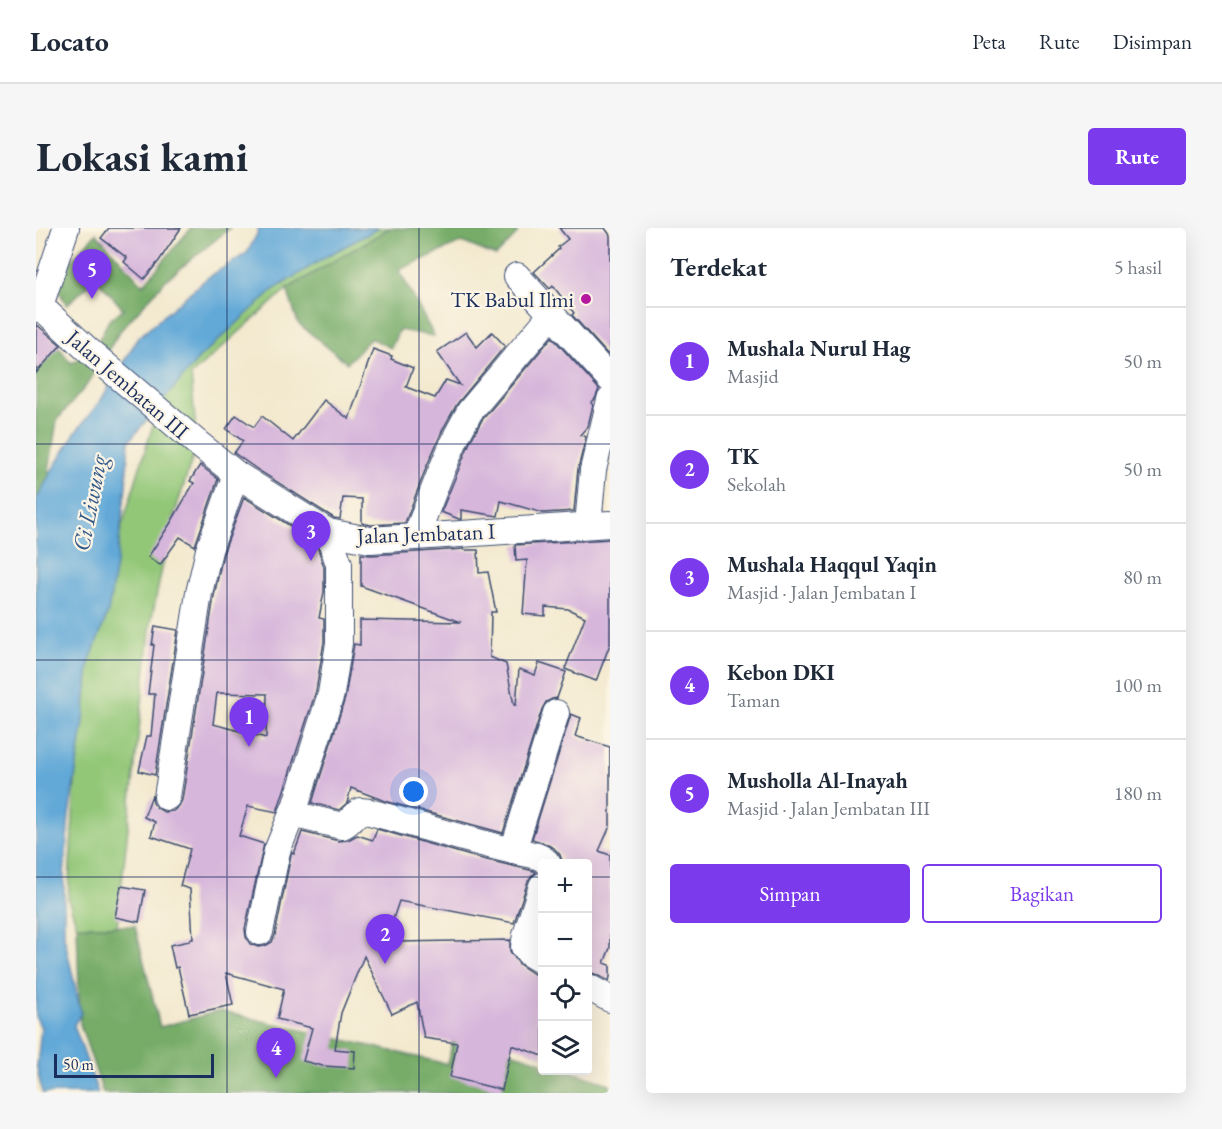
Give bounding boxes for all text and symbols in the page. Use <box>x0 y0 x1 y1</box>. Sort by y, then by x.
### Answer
text: Locato <box>30 23 109 59</box>
text: Peta <box>972 28 1006 55</box>
text: Rute <box>1039 28 1080 55</box>
text: Disimpan <box>1113 28 1192 55</box>
button: Rute <box>1088 128 1186 185</box>
text: Lokasi kami <box>36 129 248 184</box>
pin: 5 <box>72 250 112 299</box>
text: Terdekat <box>670 250 767 284</box>
text: 5 hasil <box>1114 254 1162 280</box>
place label: TK Babul Ilmi <box>450 285 574 314</box>
marker: TK Babul Ilmi <box>579 292 593 306</box>
street label: Jalan Jembatan III <box>59 322 195 446</box>
text: Mushala Nurul Hag <box>727 334 911 363</box>
text: 1 <box>684 348 695 374</box>
text: 50 m <box>1123 348 1162 374</box>
text: Masjid <box>727 363 779 389</box>
text: TK <box>727 442 759 471</box>
water label: Ci Liwung <box>65 451 114 554</box>
text: 2 <box>684 456 695 482</box>
text: 50 m <box>1123 456 1162 482</box>
text: Sekolah <box>727 471 786 497</box>
pin: 3 <box>292 512 330 561</box>
street label: Jalan Jembatan I <box>354 517 496 550</box>
text: Mushala Haqqul Yaqin <box>727 550 937 579</box>
text: 3 <box>684 564 695 590</box>
text: 80 m <box>1123 564 1162 590</box>
text: Masjid · Jalan Jembatan I <box>727 579 916 605</box>
text: Kebon DKI <box>727 658 835 687</box>
text: 4 <box>684 672 695 698</box>
text: 100 m <box>1114 672 1162 698</box>
text: Taman <box>727 687 780 713</box>
pin: 1 <box>230 698 268 747</box>
text: Musholla Al-Inayah <box>727 766 908 795</box>
your location <box>399 777 428 806</box>
text: 5 <box>684 780 695 806</box>
text: 180 m <box>1114 780 1162 806</box>
text: Masjid · Jalan Jembatan III <box>727 795 930 821</box>
map controls <box>538 859 592 1075</box>
button: + <box>538 859 592 913</box>
button: Simpan <box>670 864 910 923</box>
button: Bagikan <box>922 864 1162 923</box>
button: − <box>538 913 592 967</box>
pin: 2 <box>366 914 404 964</box>
button: locate <box>538 967 592 1021</box>
button: layers <box>538 1021 592 1075</box>
pin: 4 <box>256 1028 296 1078</box>
scale bar <box>54 1051 214 1078</box>
text: 50 m <box>63 1054 94 1075</box>

